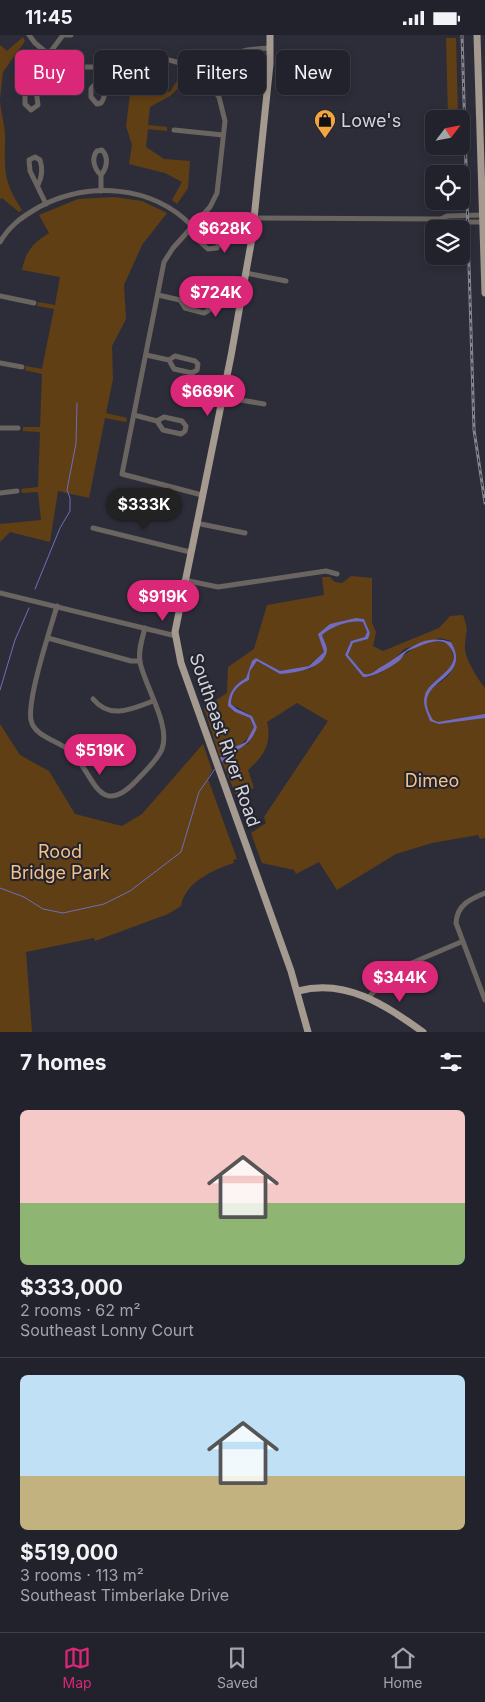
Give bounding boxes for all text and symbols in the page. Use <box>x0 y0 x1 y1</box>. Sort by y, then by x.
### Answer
text: 11:45 <box>25 6 73 29</box>
chip: Buy <box>15 50 84 95</box>
chip: Rent <box>94 50 168 95</box>
chip: Filters <box>178 50 266 95</box>
chip: New <box>276 50 350 95</box>
shop icon: Lowe's <box>313 108 337 139</box>
place label: Lowe's <box>341 110 401 131</box>
north arrow <box>425 110 470 155</box>
map controls <box>425 110 470 265</box>
button: locate <box>425 165 470 210</box>
pin: $628K <box>190 211 260 254</box>
text: $628K <box>199 218 251 238</box>
button: layers <box>425 220 470 265</box>
pin: $724K <box>181 275 251 318</box>
text: $724K <box>190 282 242 302</box>
pin: $669K <box>173 375 243 417</box>
text: $669K <box>181 381 235 401</box>
pin: $333K <box>109 487 179 530</box>
text: $333K <box>118 494 170 514</box>
pin: $919K <box>128 579 198 622</box>
text: $919K <box>138 586 188 606</box>
street label: Southeast River Road <box>185 650 265 830</box>
pin: $519K <box>65 733 135 776</box>
text: $519K <box>75 740 125 760</box>
park label: Dimeo <box>405 770 459 791</box>
park label: Rood Bridge Park <box>10 841 110 883</box>
pin: $344K <box>365 961 435 1003</box>
text: $344K <box>373 967 427 987</box>
icon: filters <box>437 1048 465 1076</box>
text: 7 homes <box>20 1050 107 1075</box>
icon: home <box>198 1142 288 1232</box>
text: $333,000 <box>20 1275 123 1300</box>
text: 2 rooms · 62 m² <box>20 1300 141 1320</box>
text: Southeast Lonny Court <box>20 1320 194 1340</box>
icon: home <box>198 1408 288 1498</box>
text: $519,000 <box>20 1540 118 1565</box>
text: 3 rooms · 113 m² <box>20 1565 144 1585</box>
text: Southeast Timberlake Drive <box>20 1585 229 1605</box>
tab: Map <box>63 1644 92 1691</box>
tab: Saved <box>217 1644 258 1691</box>
tab: Home <box>383 1644 422 1691</box>

